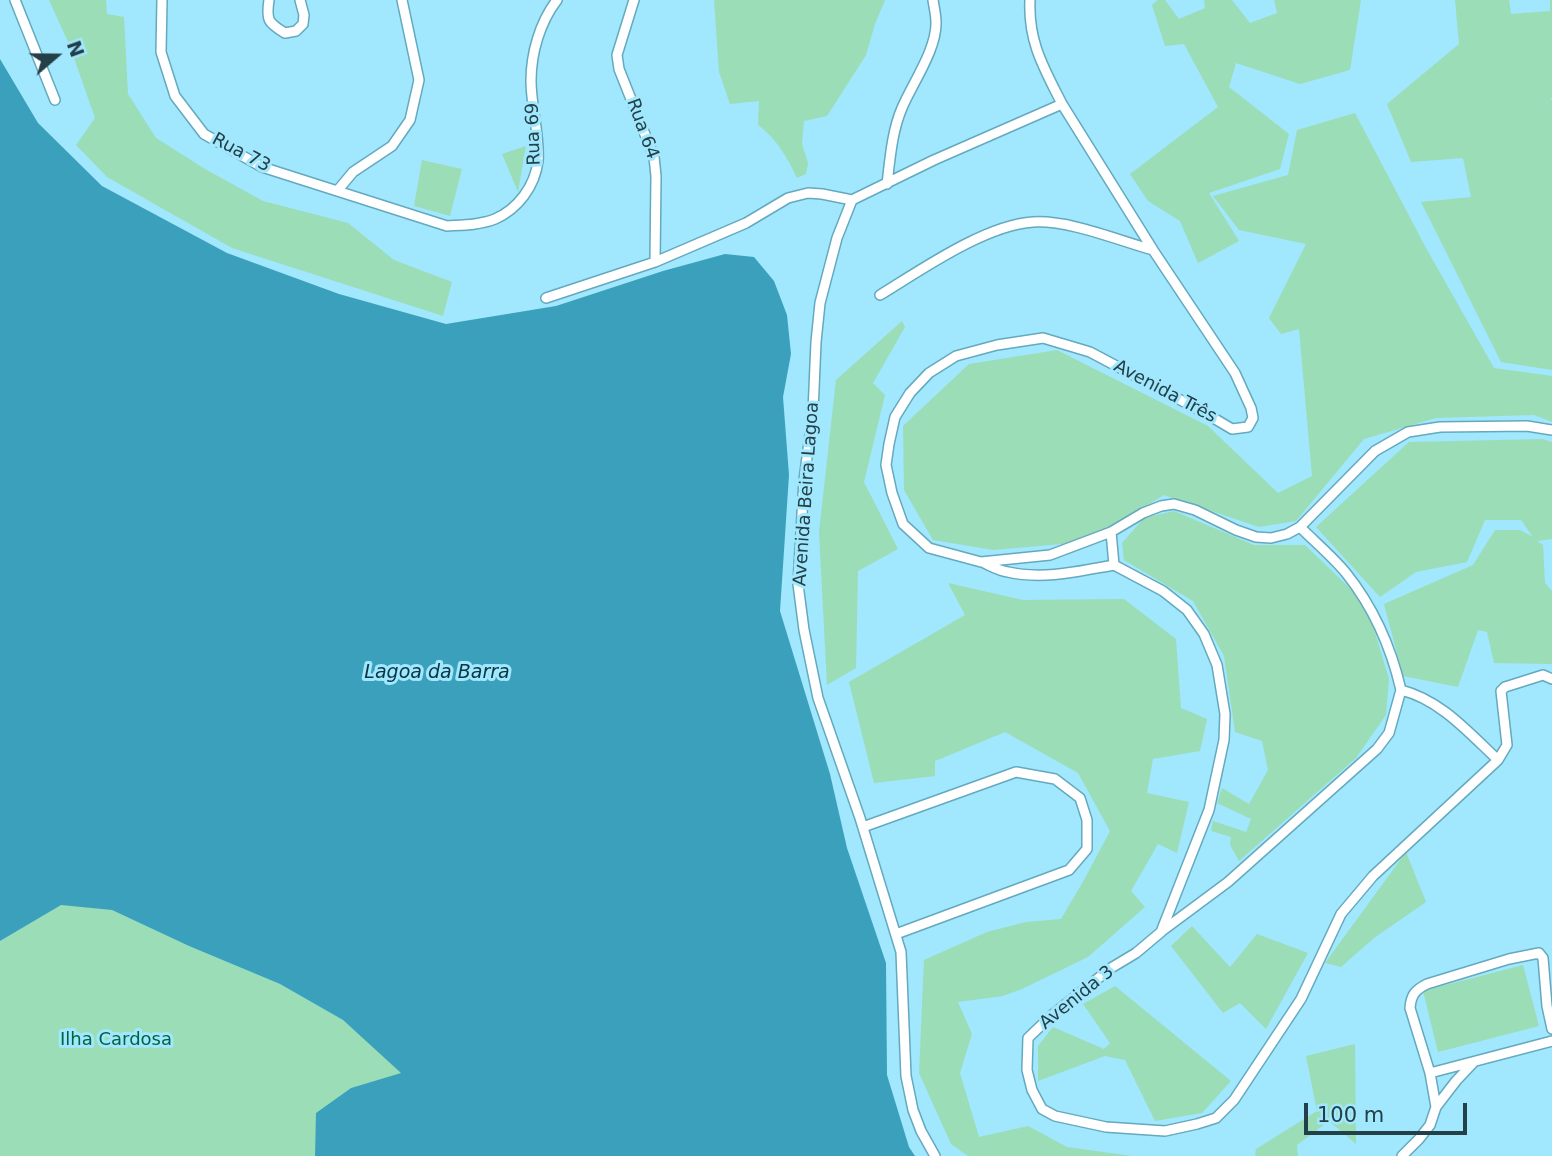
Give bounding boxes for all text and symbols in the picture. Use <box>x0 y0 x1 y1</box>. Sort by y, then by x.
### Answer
north arrow <box>21 21 91 91</box>
text: N <box>63 38 89 60</box>
street label: Rua 64 <box>621 96 663 162</box>
street label: Rua 69 <box>522 102 546 166</box>
street label: Rua 73 <box>208 129 274 177</box>
street label: Avenida Três <box>1110 356 1220 428</box>
street label: Avenida Beira Lagoa <box>790 401 824 587</box>
water label: Lagoa da Barra <box>364 662 510 684</box>
street label: Avenida 3 <box>1036 962 1118 1034</box>
park label: Ilha Cardosa <box>60 1029 172 1051</box>
scale bar <box>1307 1090 1470 1134</box>
text: 100 m <box>1317 1103 1384 1127</box>

